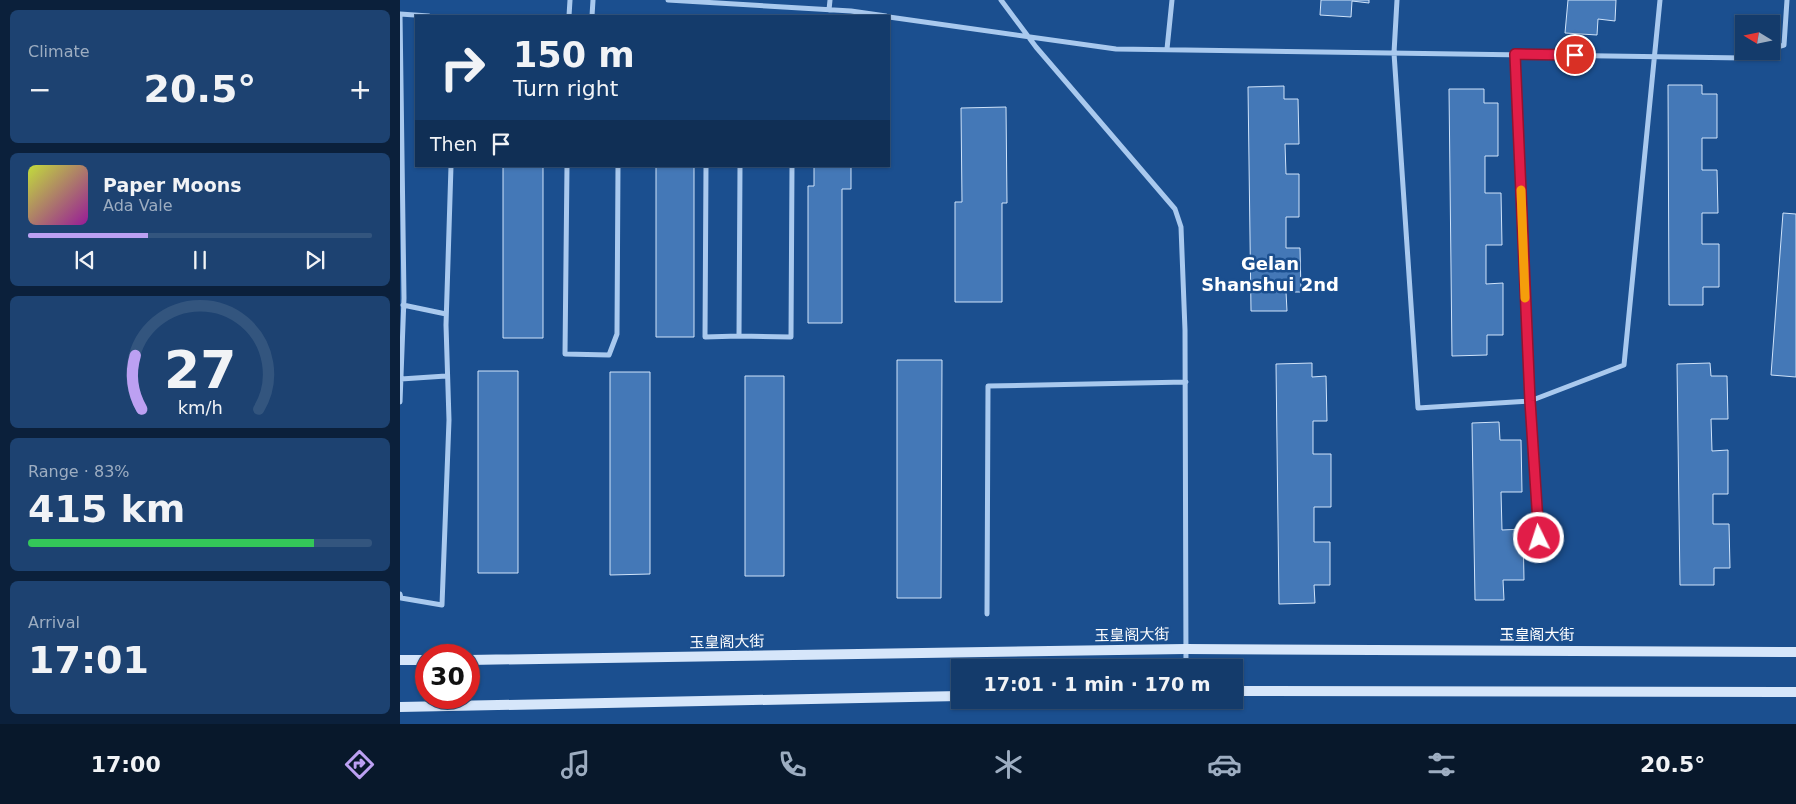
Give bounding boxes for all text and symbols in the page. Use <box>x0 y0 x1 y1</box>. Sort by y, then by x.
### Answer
north arrow <box>1735 15 1780 60</box>
map controls <box>1735 15 1780 60</box>
pin <box>1554 34 1596 76</box>
icon: right <box>430 35 495 100</box>
text: 150 m <box>513 35 635 75</box>
icon: arrive <box>1561 41 1589 69</box>
text: Climate <box>28 42 90 61</box>
text: 20.5° <box>144 67 256 111</box>
text: − <box>28 73 51 106</box>
text: + <box>349 73 372 106</box>
text: Turn right <box>513 76 618 101</box>
icon: arrive <box>487 130 515 158</box>
text: Then <box>430 133 477 155</box>
text: Paper Moons <box>103 174 242 196</box>
text: Ada Vale <box>103 196 173 215</box>
icon: previous <box>71 246 99 274</box>
icon: pause <box>186 246 214 274</box>
icon: next <box>301 246 329 274</box>
district label: Gelan Shanshui 2nd <box>1201 253 1339 295</box>
text: 27 <box>164 340 236 400</box>
text: km/h <box>177 397 223 418</box>
text: Range · 83% <box>28 462 130 481</box>
text: 415 km <box>28 487 185 531</box>
position arrow <box>1512 511 1564 563</box>
text: Arrival <box>28 613 80 632</box>
street label: 玉皇阁大街 <box>1094 625 1170 645</box>
street label: 玉皇阁大街 <box>1499 626 1575 644</box>
street label: 玉皇阁大街 <box>689 632 765 652</box>
text: 17:01 <box>28 638 149 682</box>
speed limit sign: 30 <box>415 644 480 709</box>
text: 17:01 · 1 min · 170 m <box>983 673 1211 695</box>
icon: directions <box>342 747 377 782</box>
icon: music <box>558 747 593 782</box>
icon: phone <box>775 747 810 782</box>
icon: climate <box>991 747 1026 782</box>
icon: car <box>1207 747 1242 782</box>
icon: filters <box>1424 747 1459 782</box>
text: 17:00 <box>91 752 161 777</box>
text: 20.5° <box>1640 752 1705 777</box>

